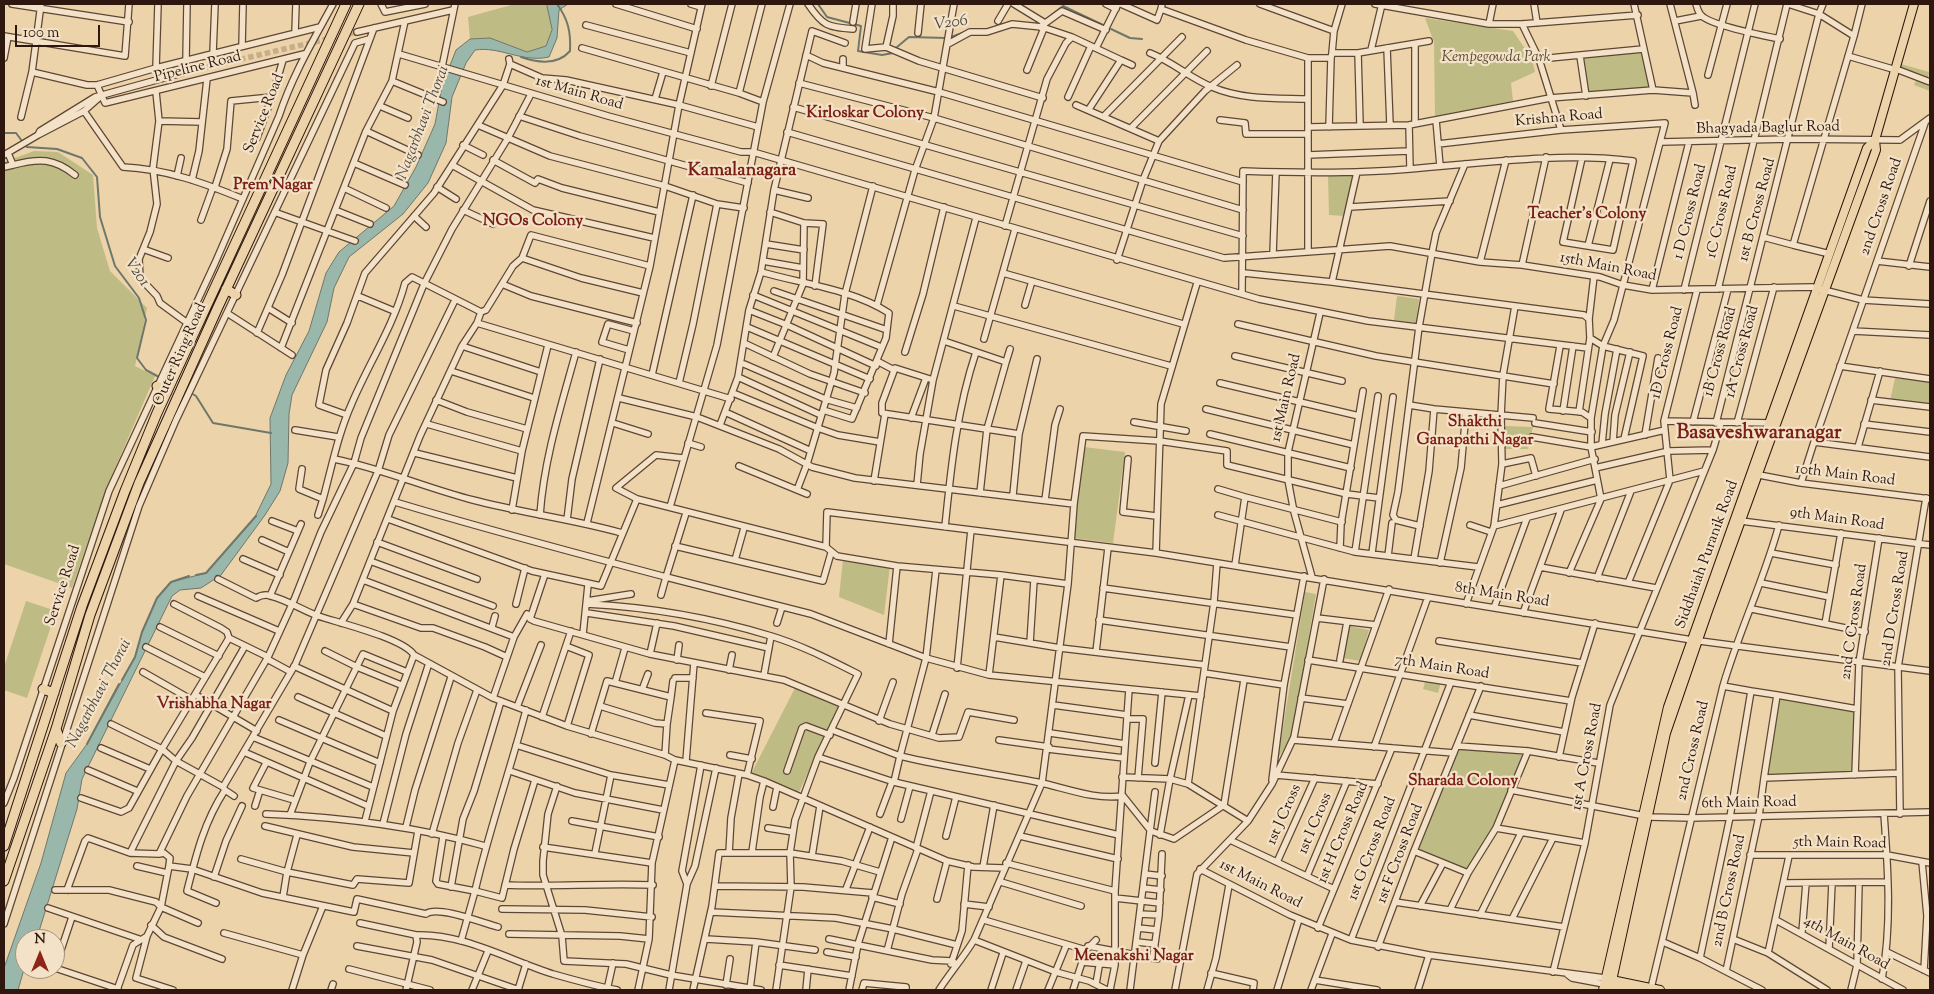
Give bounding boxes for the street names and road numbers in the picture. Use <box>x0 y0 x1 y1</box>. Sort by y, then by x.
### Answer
street label: Pipeline Road <box>153 49 243 87</box>
street label: Service Road <box>241 72 289 156</box>
street label: 1st Main Road <box>533 73 625 115</box>
street label: Krishna Road <box>1514 106 1604 132</box>
street label: Bhagyada Baglur Road <box>1696 119 1840 139</box>
street label: 1st B Cross Road <box>1736 156 1780 264</box>
street label: 2nd Cross Road <box>1857 156 1907 258</box>
street label: 1 D Cross Road <box>1670 162 1712 262</box>
street label: 1C Cross Road <box>1704 164 1742 260</box>
street label: 15th Main Road <box>1558 250 1658 286</box>
street label: Outer Ring Road <box>150 301 212 409</box>
street label: 1A Cross Road <box>1722 304 1764 400</box>
street label: 1D Cross Road <box>1648 305 1688 401</box>
street label: 1B Cross Road <box>1700 305 1742 399</box>
street label: 1st Main Road <box>1268 352 1306 444</box>
street label: 10th Main Road <box>1794 461 1896 491</box>
street label: Siddhaiah Puranik Road <box>1673 478 1743 632</box>
street label: 9th Main Road <box>1789 504 1885 536</box>
street label: Service Road <box>42 543 86 629</box>
street label: 2nd D Cross Road <box>1878 550 1914 668</box>
street label: 2nd C Cross Road <box>1838 563 1872 681</box>
street label: 8th Main Road <box>1453 580 1551 612</box>
street label: 7th Main Road <box>1393 652 1491 684</box>
street label: 2nd Cross Road <box>1674 699 1714 803</box>
street label: 1st A Cross Road <box>1569 702 1607 812</box>
street label: 1st H Cross Road <box>1314 779 1374 887</box>
street label: 1st J Cross <box>1264 782 1306 848</box>
street label: 1st I Cross <box>1295 791 1337 857</box>
street label: 6th Main Road <box>1701 794 1797 814</box>
street label: 1st G Cross Road <box>1345 795 1401 903</box>
street label: 1st F Cross Road <box>1374 802 1428 906</box>
street label: 2nd B Cross Road <box>1709 833 1751 949</box>
street label: 5th Main Road <box>1793 834 1887 854</box>
street label: 1st Main Road <box>1216 857 1304 913</box>
street label: 4th Main Road <box>1800 913 1892 975</box>

